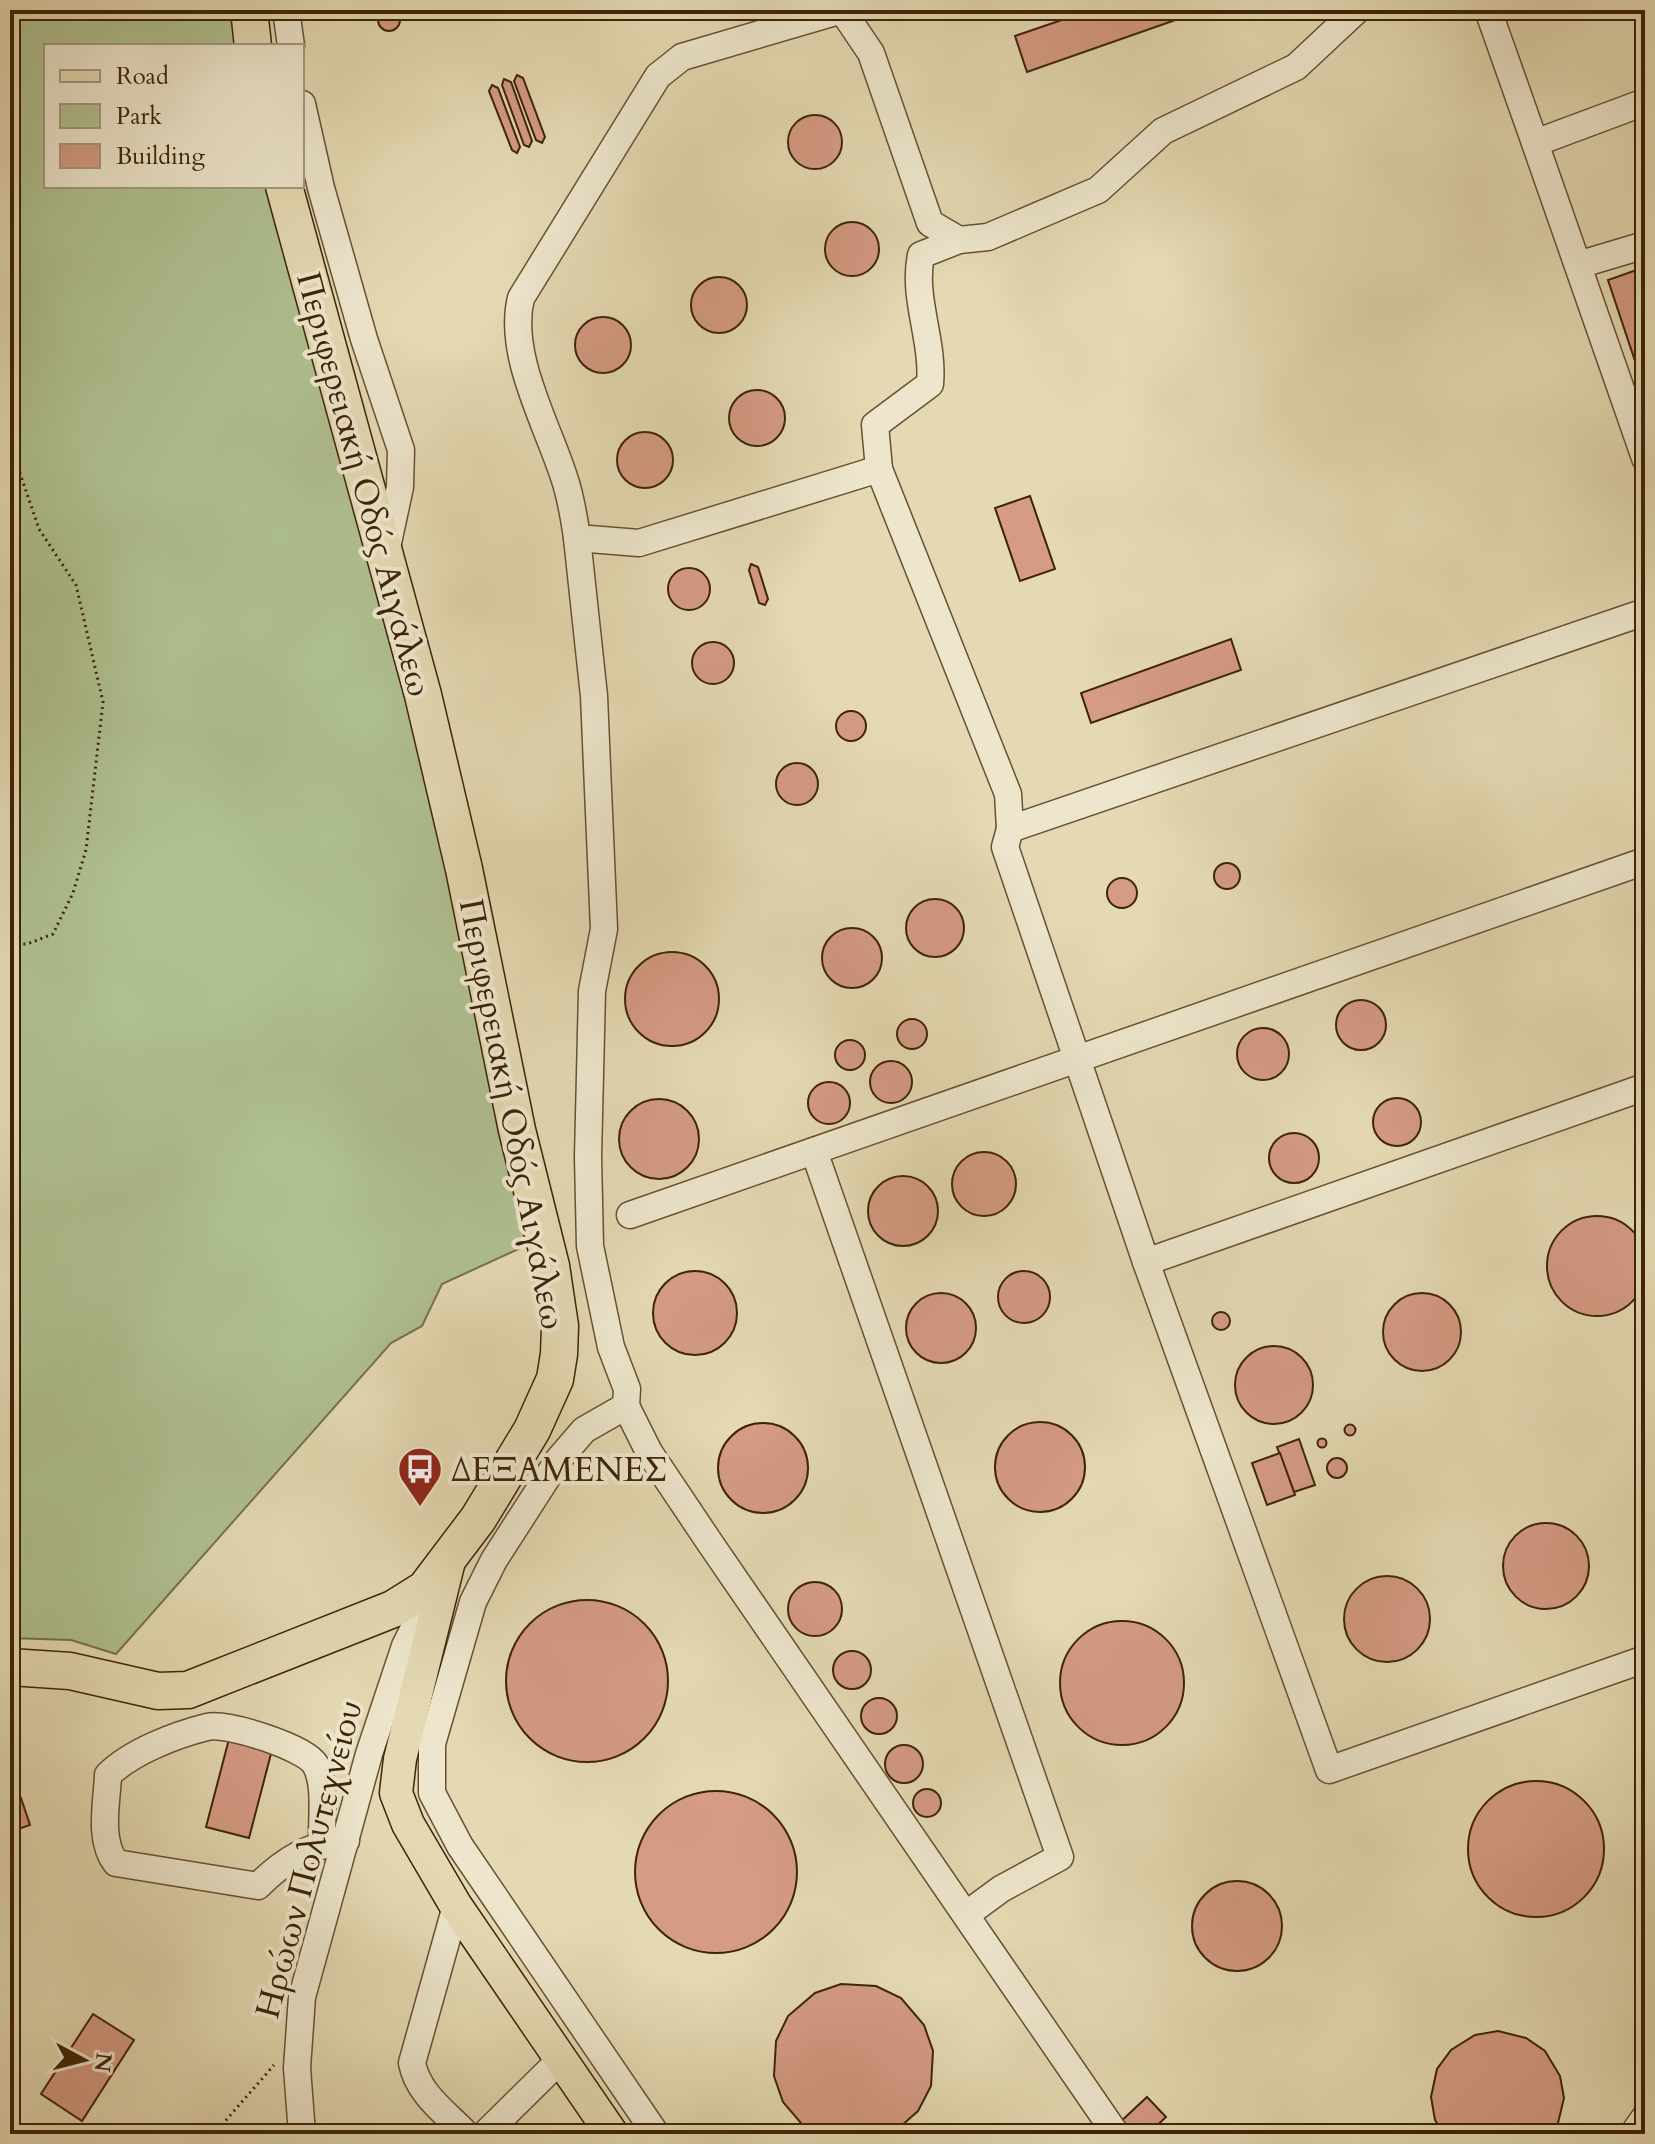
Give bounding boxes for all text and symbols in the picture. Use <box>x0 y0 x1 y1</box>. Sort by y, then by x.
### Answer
legend <box>44 44 304 188</box>
text: Road <box>116 60 169 93</box>
text: Park <box>116 100 162 133</box>
text: Building <box>116 140 206 173</box>
street label: Περιφερειακή Οδός Αιγάλεω <box>285 267 443 702</box>
street label: Περιφερειακή Οδός Αιγάλεω <box>448 895 576 1333</box>
bus stop icon: ΔΕΞΑΜΕΝΕΣ <box>396 1445 444 1508</box>
place label: ΔΕΞΑΜΕΝΕΣ <box>451 1447 667 1493</box>
street label: Ηρώων Πολυτεχνείου <box>244 1695 374 2023</box>
north arrow <box>44 2020 124 2100</box>
text: N <box>87 2051 119 2074</box>

